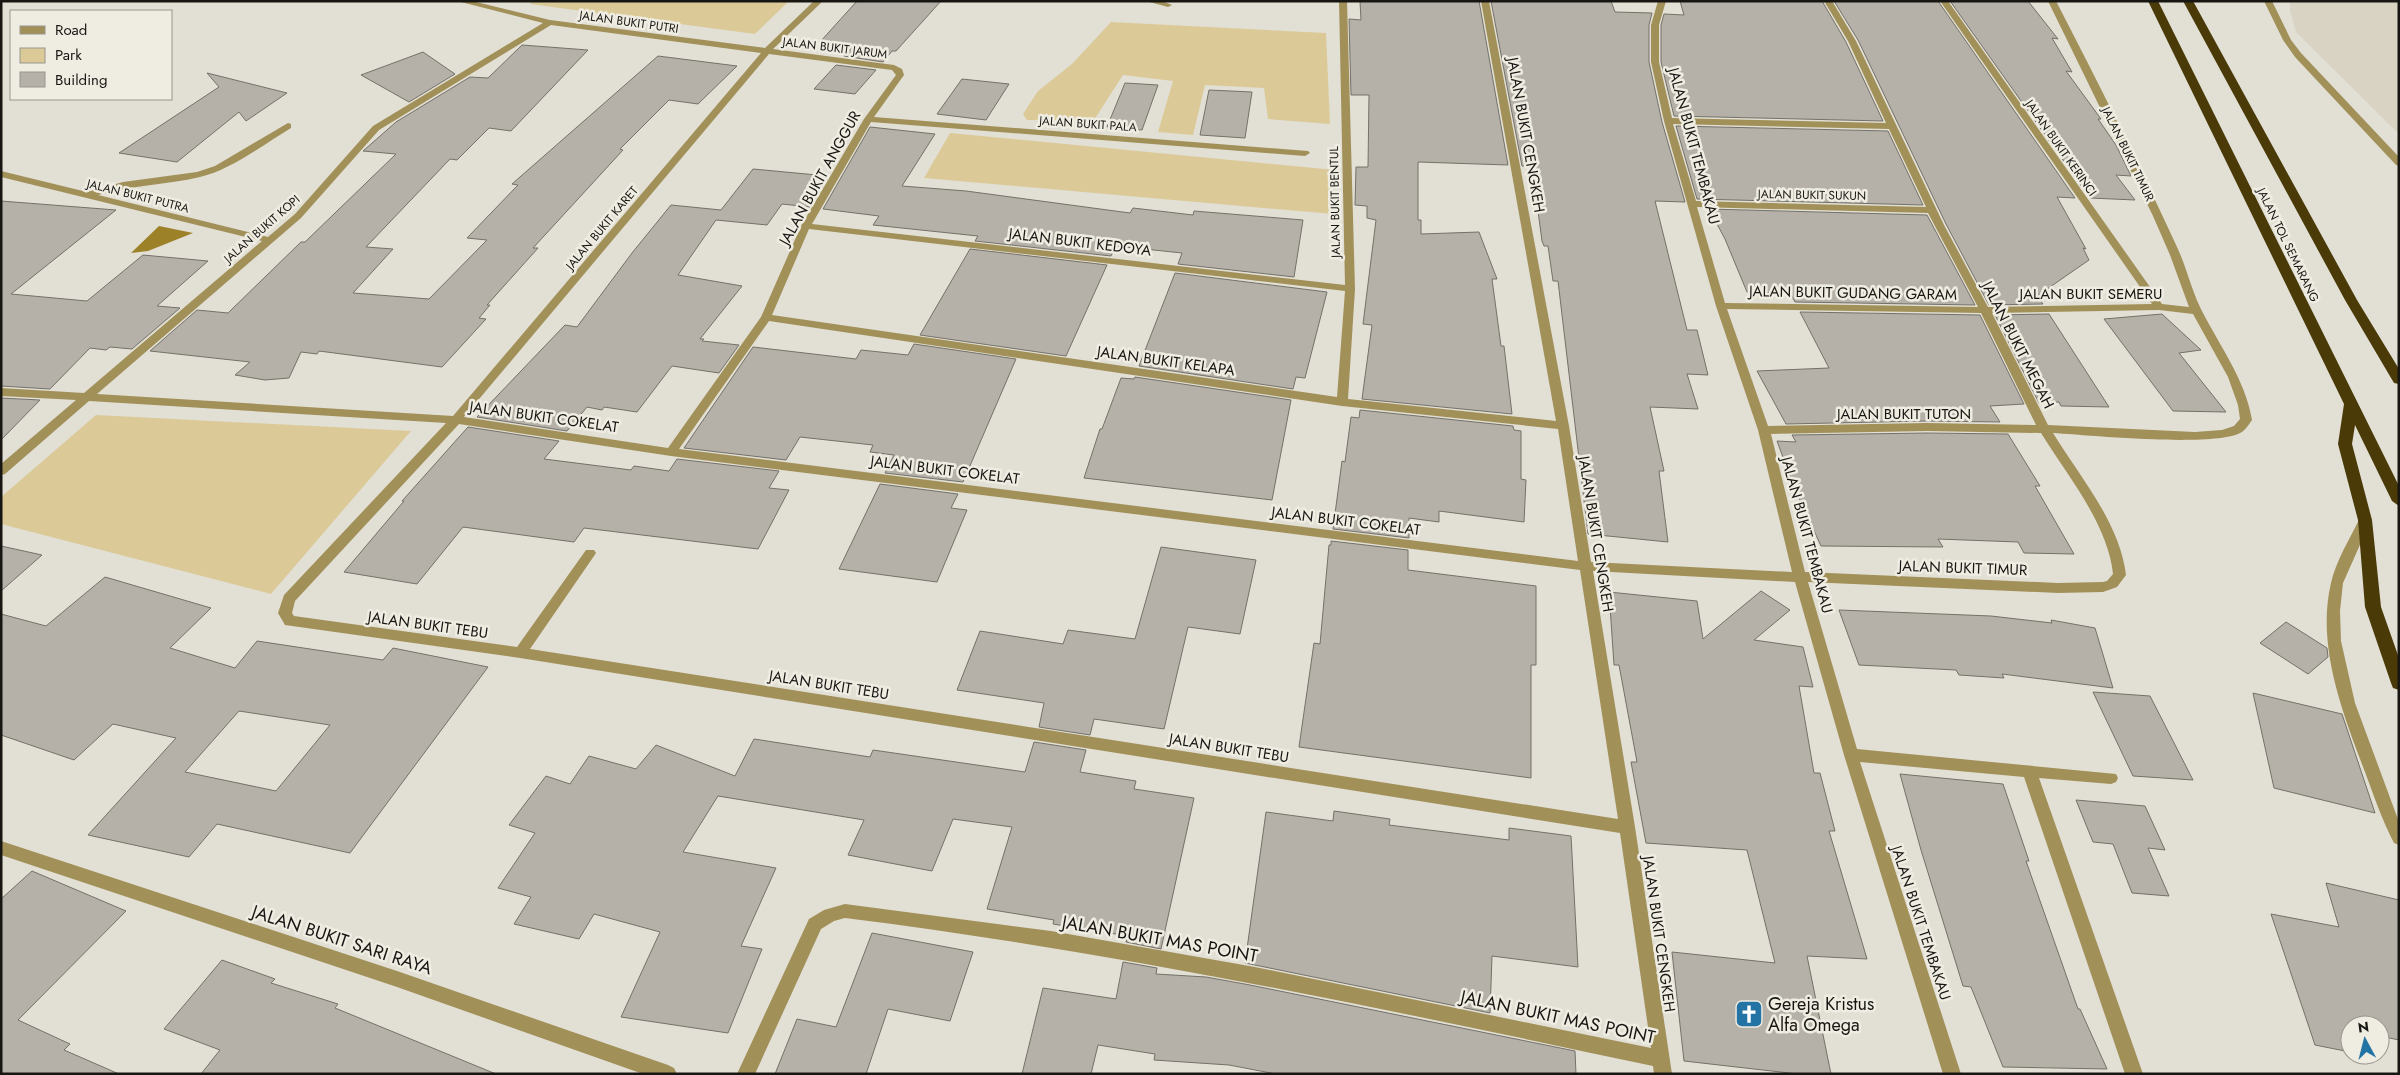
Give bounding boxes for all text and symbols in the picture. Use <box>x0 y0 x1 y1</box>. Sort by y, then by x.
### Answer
street label: JALAN BUKIT PUTRI <box>576 6 680 38</box>
legend <box>10 10 172 100</box>
text: Road <box>55 19 87 41</box>
street label: JALAN BUKIT JARUM <box>780 32 889 63</box>
text: Park <box>55 44 82 66</box>
street label: JALAN BUKIT CENGKEH <box>1501 54 1550 214</box>
street label: JALAN BUKIT TEMBAKAU <box>1662 63 1725 227</box>
text: Building <box>55 69 107 91</box>
street label: JALAN BUKIT KERINCI <box>2020 95 2101 200</box>
street label: JALAN BUKIT TIMUR <box>2096 102 2159 204</box>
street label: JALAN BUKIT ANGGUR <box>773 106 866 251</box>
street label: JALAN BUKIT PALA <box>1037 111 1137 136</box>
street label: JALAN BUKIT BENTUL <box>1325 145 1345 260</box>
street label: JALAN BUKIT PUTRA <box>83 174 191 217</box>
street label: JALAN BUKIT KARET <box>560 182 643 275</box>
street label: JALAN TOL SEMARANG <box>2252 183 2323 305</box>
street label: JALAN BUKIT SUKUN <box>1756 185 1866 205</box>
street label: JALAN BUKIT KOPI <box>218 191 304 268</box>
street label: JALAN BUKIT KEDOYA <box>1006 222 1153 262</box>
street label: JALAN BUKIT MEGAH <box>1975 276 2060 413</box>
street label: JALAN BUKIT GUDANG GARAM <box>1747 280 1957 306</box>
street label: JALAN BUKIT SEMERU <box>2018 283 2162 305</box>
street label: JALAN BUKIT KELAPA <box>1094 340 1236 382</box>
street label: JALAN BUKIT COKELAT <box>466 395 620 438</box>
street label: JALAN BUKIT TUTON <box>1835 403 1971 425</box>
street label: JALAN BUKIT COKELAT <box>867 450 1021 490</box>
street label: JALAN BUKIT TEMBAKAU <box>1775 452 1838 616</box>
street label: JALAN BUKIT CENGKEH <box>1573 453 1619 613</box>
street label: JALAN BUKIT COKELAT <box>1268 501 1422 541</box>
street label: JALAN BUKIT TIMUR <box>1896 555 2028 581</box>
street label: JALAN BUKIT TEBU <box>365 605 489 644</box>
street label: JALAN BUKIT TEBU <box>765 664 891 705</box>
street label: JALAN BUKIT TEBU <box>1165 727 1291 768</box>
street label: JALAN BUKIT TEMBAKAU <box>1885 841 1956 1003</box>
street label: JALAN BUKIT CENGKEH <box>1637 853 1681 1013</box>
street label: JALAN BUKIT SARI RAYA <box>247 898 436 981</box>
street label: JALAN BUKIT MAS POINT <box>1058 909 1261 969</box>
street label: JALAN BUKIT MAS POINT <box>1456 983 1658 1050</box>
place label: Gereja Kristus Alfa Omega <box>1768 991 1874 1038</box>
church icon: Gereja Kristus Alfa Omega <box>1734 999 1764 1029</box>
north arrow <box>2340 1015 2390 1065</box>
text: N <box>2357 1016 2370 1038</box>

